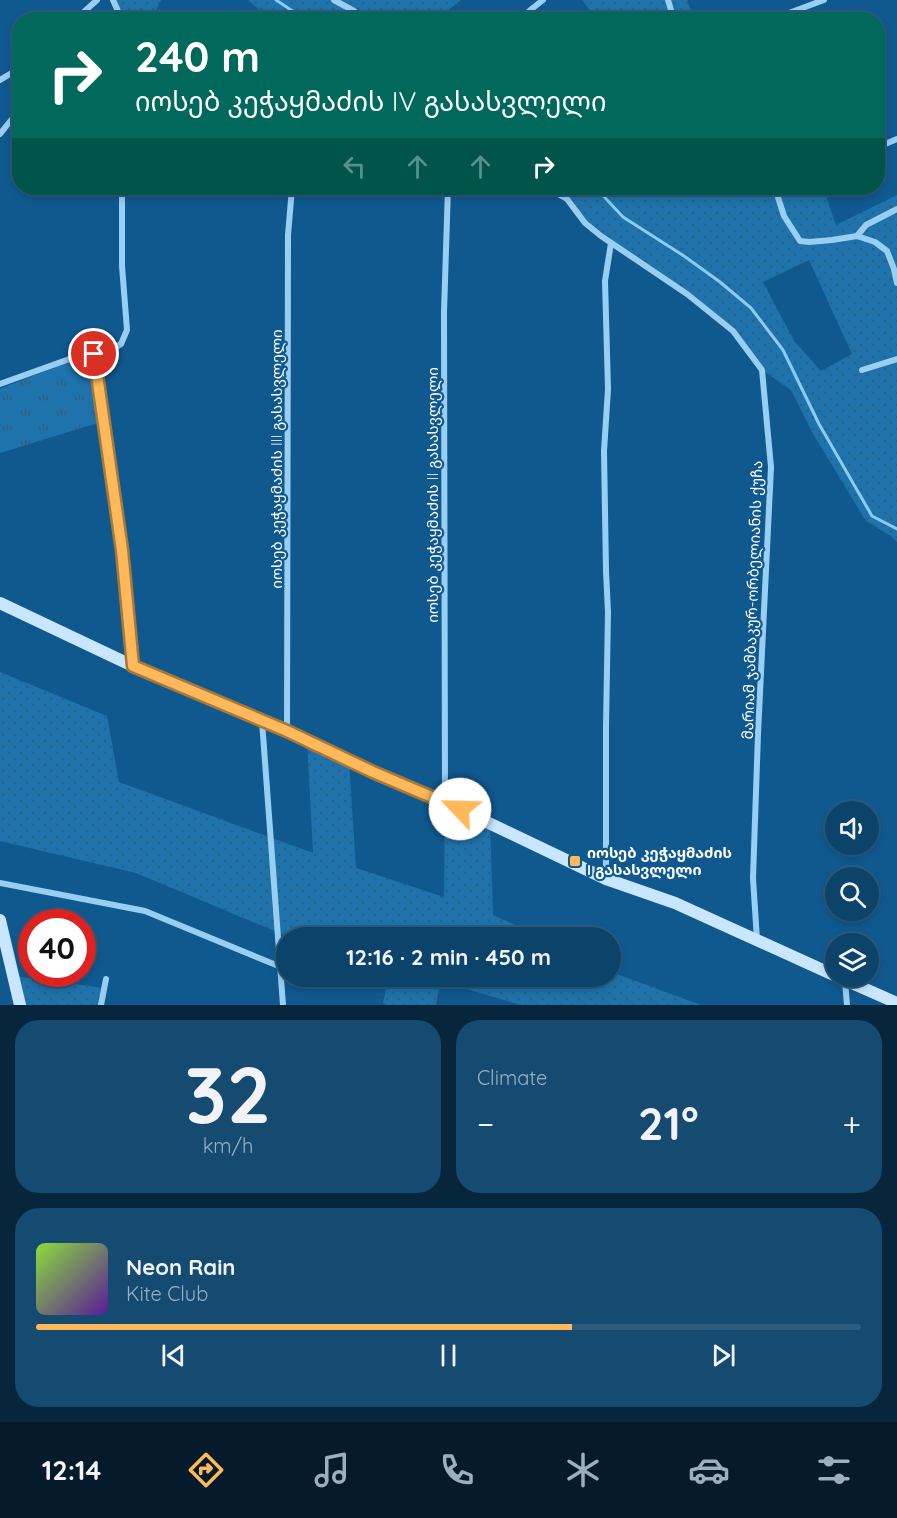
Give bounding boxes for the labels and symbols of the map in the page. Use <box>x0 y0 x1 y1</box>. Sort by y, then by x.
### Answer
pin <box>68 328 119 379</box>
street label: იოსებ კეჭაყმაძის III გასასვლელი <box>267 329 286 589</box>
street label: იოსებ კეჭაყმაძის II გასასვლელი <box>423 367 442 623</box>
street label: მარიამ ჯამბაკურ-ორბელიანის ქუჩა <box>738 460 766 740</box>
position arrow <box>428 777 492 841</box>
place label: იოსებ კეჭაყმაძის I გასასვლელი <box>587 843 732 879</box>
marker: იოსებ კეჭაყმაძის I გასასვლელი <box>568 854 582 868</box>
speed limit sign: 40 <box>18 909 96 987</box>

